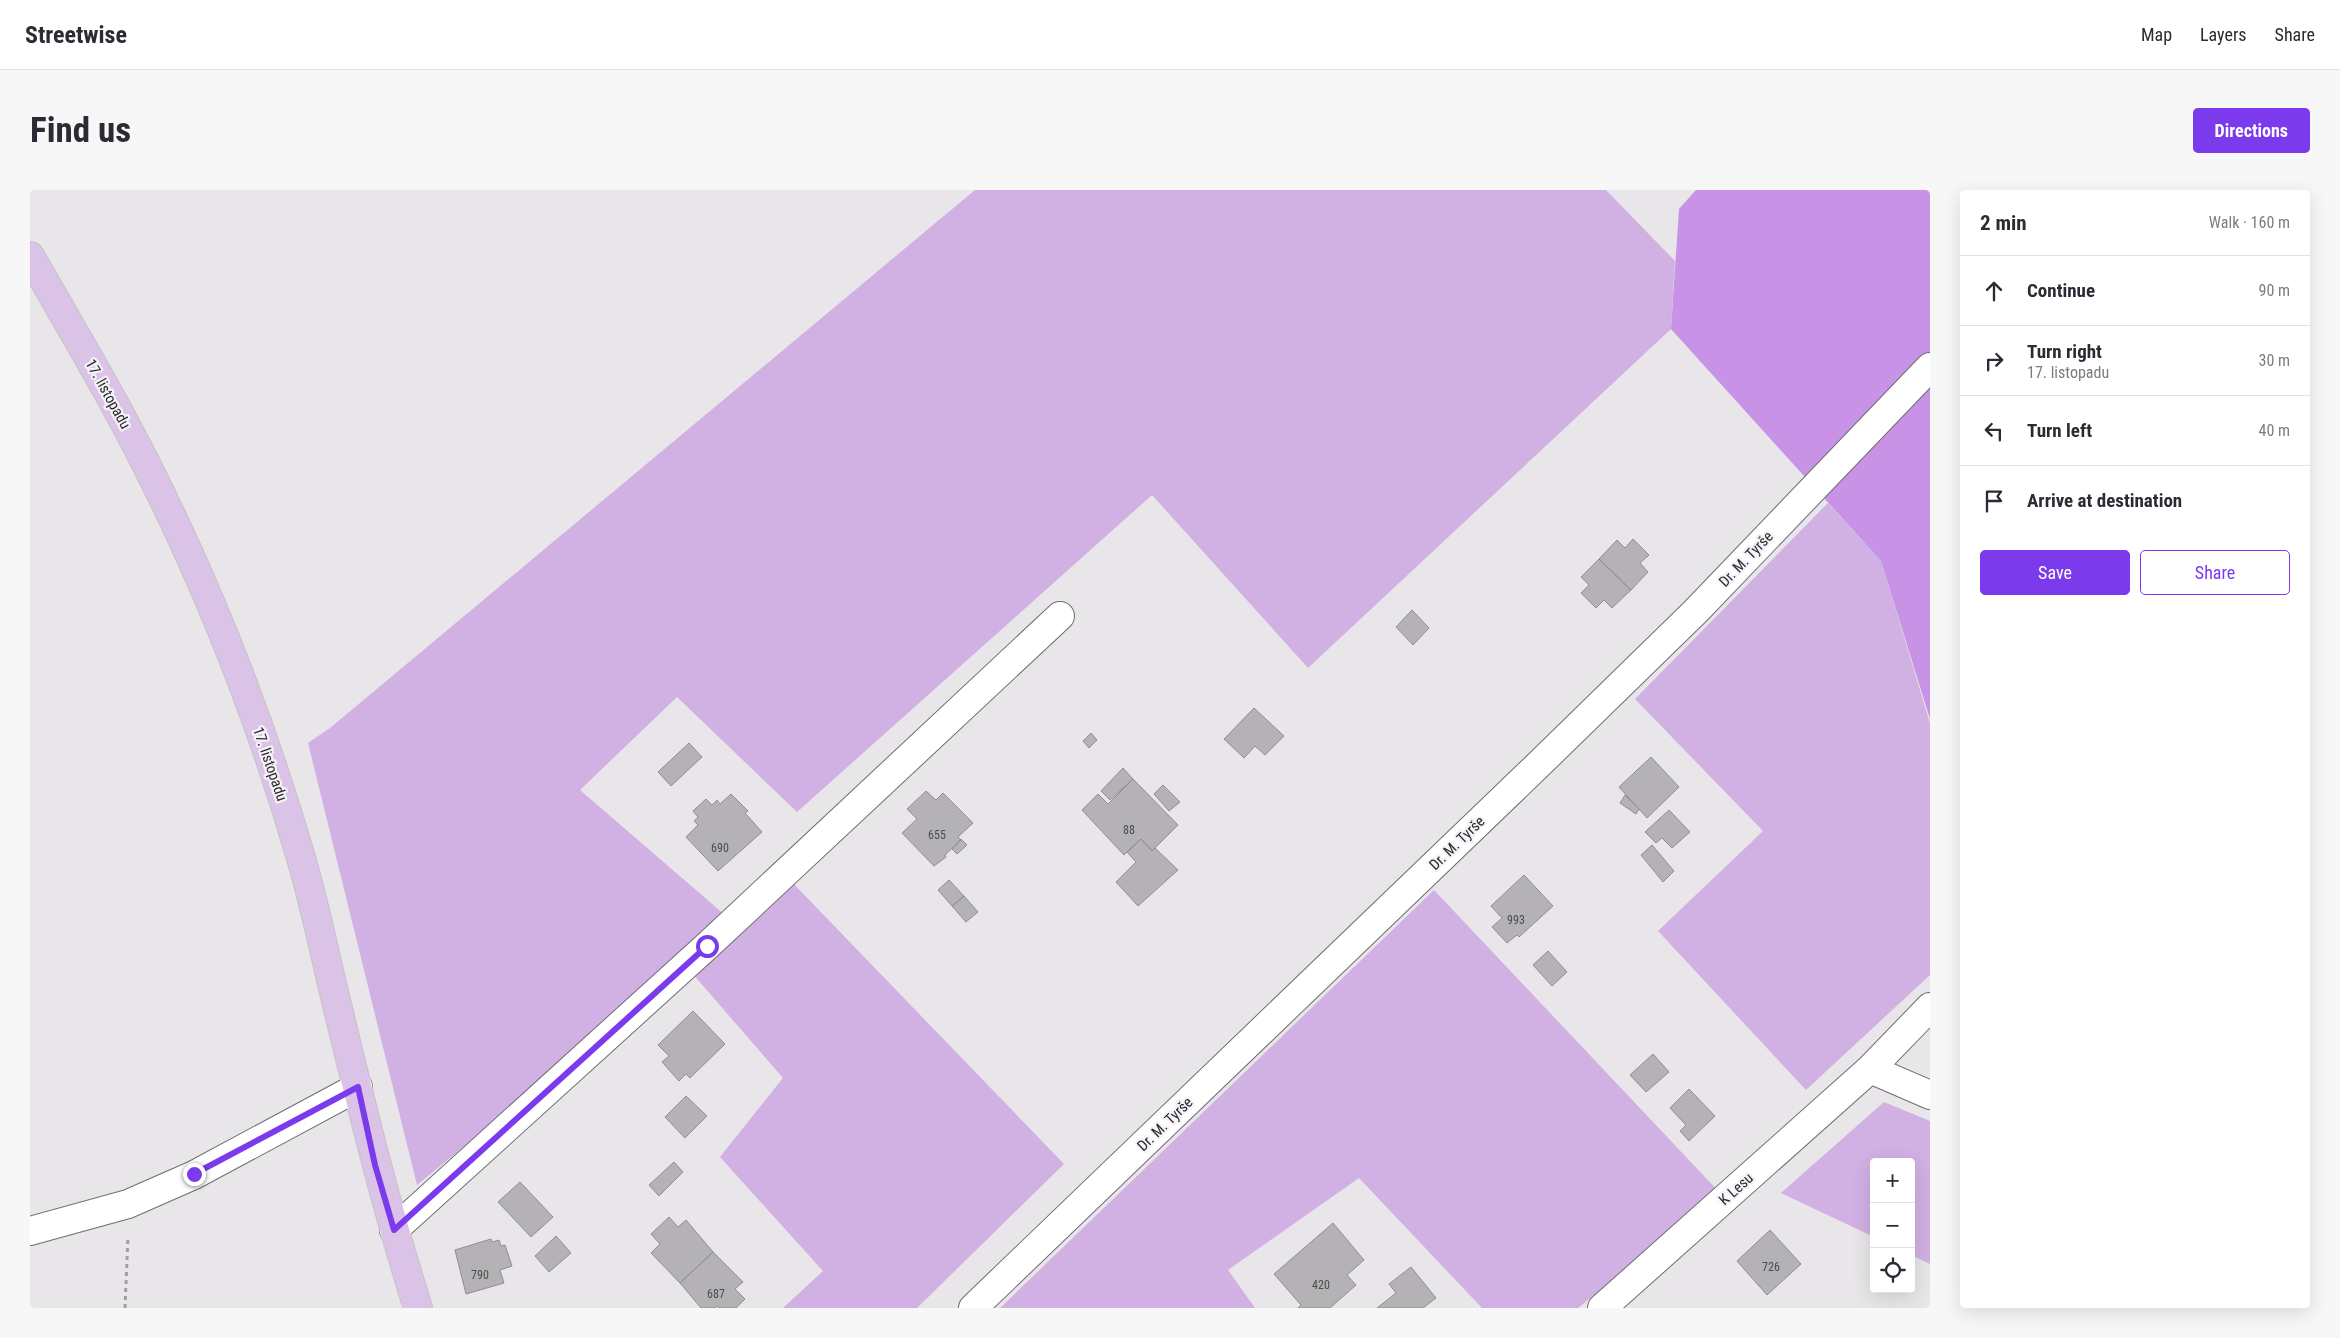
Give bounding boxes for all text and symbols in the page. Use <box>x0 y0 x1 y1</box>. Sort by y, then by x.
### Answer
text: Streetwise <box>25 21 127 49</box>
text: Map <box>2141 24 2172 45</box>
text: Layers <box>2200 24 2247 45</box>
text: Share <box>2275 24 2315 45</box>
button: Directions <box>2193 108 2310 153</box>
text: Find us <box>30 110 131 151</box>
text: 2 min <box>1980 211 2027 235</box>
text: Walk · 160 m <box>2209 213 2290 232</box>
icon: ahead <box>1980 277 2008 305</box>
text: Continue <box>2027 279 2095 302</box>
text: 90 m <box>2258 281 2290 300</box>
text: Turn right <box>2027 340 2102 363</box>
icon: right <box>1980 347 2008 375</box>
text: 30 m <box>2258 351 2290 370</box>
street label: 17. listopadu <box>81 356 135 432</box>
text: 17. listopadu <box>2027 363 2109 382</box>
icon: left <box>1980 417 2008 445</box>
text: Turn left <box>2027 419 2092 442</box>
text: 40 m <box>2258 421 2290 440</box>
icon: arrive <box>1980 487 2008 515</box>
text: Arrive at destination <box>2027 489 2182 512</box>
street label: Dr. M. Tyrše <box>1715 528 1777 590</box>
button: Save <box>1980 550 2130 595</box>
button: Share <box>2140 550 2290 595</box>
street label: 17. listopadu <box>249 725 291 803</box>
street label: Dr. M. Tyrše <box>1426 812 1488 874</box>
house number: 88 <box>1123 823 1135 837</box>
house number: 655 <box>928 828 946 842</box>
house number: 690 <box>711 841 729 855</box>
house number: 993 <box>1507 913 1525 927</box>
route start <box>696 935 719 958</box>
street label: Dr. M. Tyrše <box>1134 1093 1196 1155</box>
map controls <box>1870 1158 1915 1293</box>
button: + <box>1870 1158 1915 1203</box>
route end <box>183 1163 206 1186</box>
street label: K Lesu <box>1715 1169 1757 1209</box>
button: − <box>1870 1203 1915 1248</box>
button: locate <box>1870 1248 1915 1293</box>
house number: 726 <box>1762 1260 1780 1274</box>
house number: 790 <box>471 1268 489 1282</box>
house number: 420 <box>1312 1278 1330 1292</box>
house number: 687 <box>707 1287 725 1301</box>

